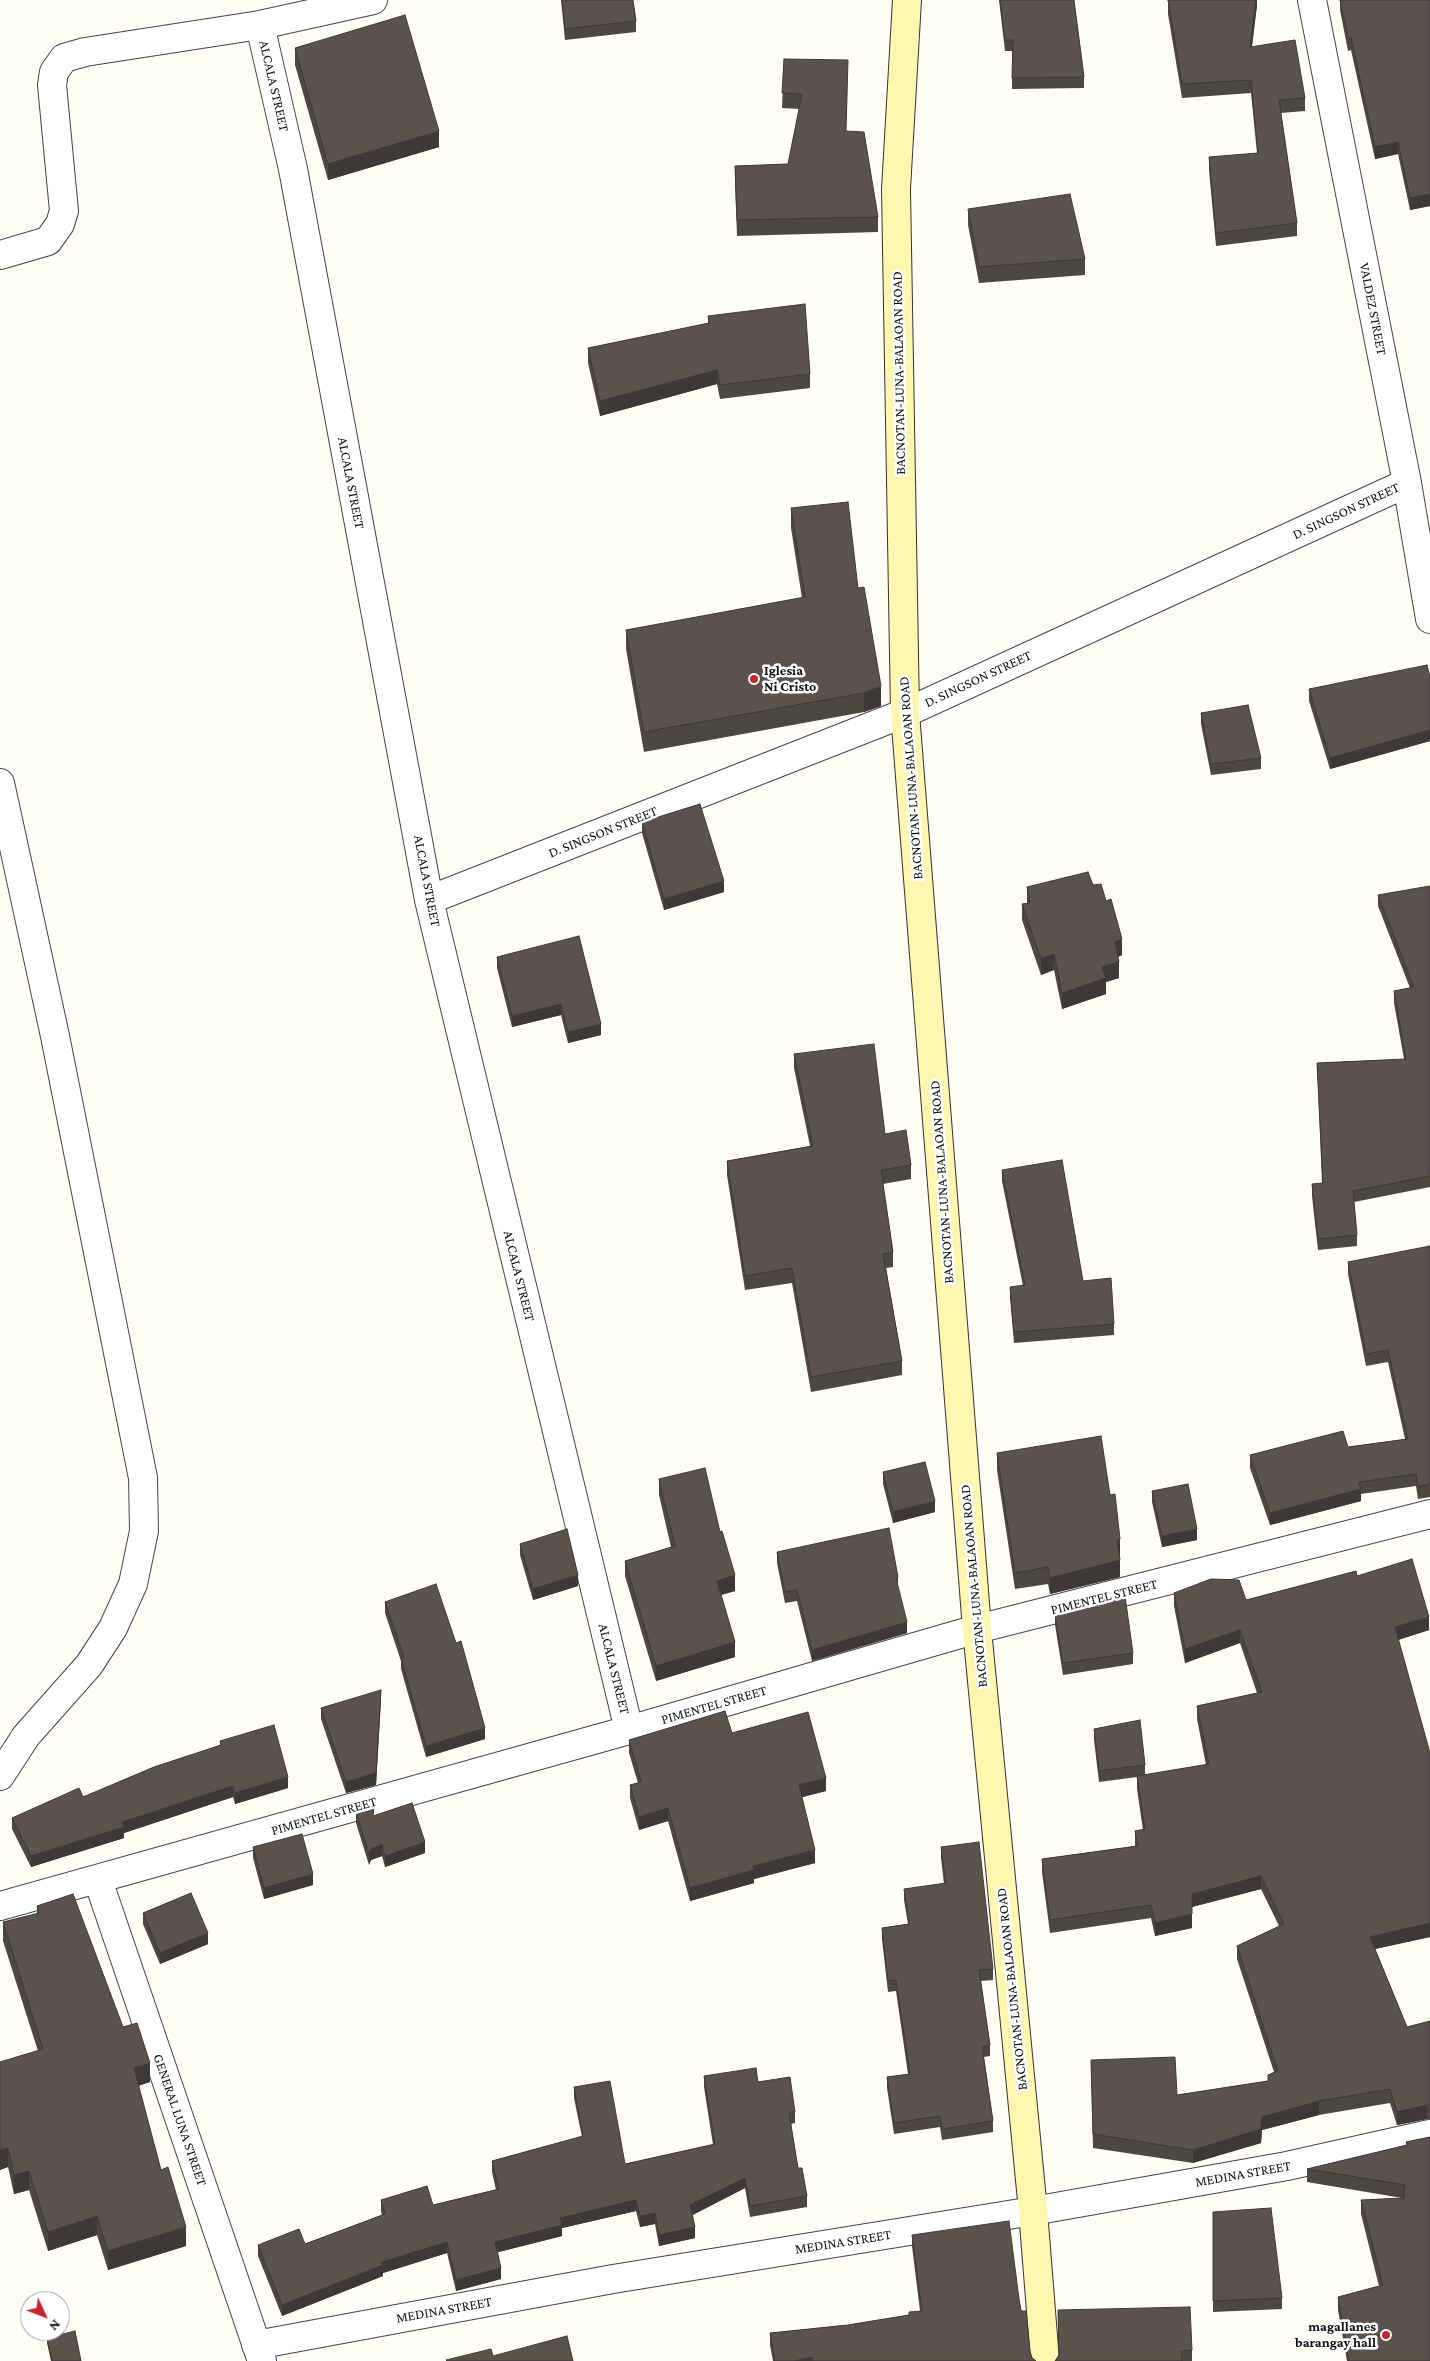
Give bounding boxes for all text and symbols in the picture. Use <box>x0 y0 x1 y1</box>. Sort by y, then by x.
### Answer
street label: ALCALA STREET <box>255 39 293 133</box>
street label: VALDEZ STREET <box>1356 261 1390 357</box>
street label: BACNOTAN-LUNA-BALAOAN ROAD <box>889 271 909 475</box>
street label: ALCALA STREET <box>334 436 368 530</box>
street label: D. SINGSON STREET <box>1290 479 1402 543</box>
street label: D. SINGSON STREET <box>922 647 1034 711</box>
place label: Iglesia Ni Cristo <box>764 663 816 696</box>
marker: Iglesia Ni Cristo <box>748 673 760 685</box>
street label: BACNOTAN-LUNA-BALAOAN ROAD <box>896 676 926 880</box>
street label: D. SINGSON STREET <box>546 802 660 862</box>
street label: ALCALA STREET <box>410 834 444 928</box>
street label: BACNOTAN-LUNA-BALAOAN ROAD <box>927 1080 957 1284</box>
street label: ALCALA STREET <box>500 1229 538 1323</box>
street label: BACNOTAN-LUNA-BALAOAN ROAD <box>957 1484 991 1688</box>
street label: PIMENTEL STREET <box>1049 1576 1159 1618</box>
street label: ALCALA STREET <box>595 1622 633 1716</box>
street label: PIMENTEL STREET <box>659 1682 769 1728</box>
street label: PIMENTEL STREET <box>269 1793 379 1839</box>
street label: BACNOTAN-LUNA-BALAOAN ROAD <box>993 1887 1031 2091</box>
street label: GENERAL LUNA STREET <box>149 2052 211 2188</box>
street label: MEDINA STREET <box>1194 2157 1292 2191</box>
street label: MEDINA STREET <box>794 2226 892 2258</box>
north arrow <box>20 2291 70 2341</box>
street label: MEDINA STREET <box>395 2293 493 2327</box>
text: N <box>46 2317 64 2334</box>
place label: magallanes barangay hall <box>1295 2319 1376 2352</box>
marker: magallanes barangay hall <box>1380 2329 1392 2341</box>

